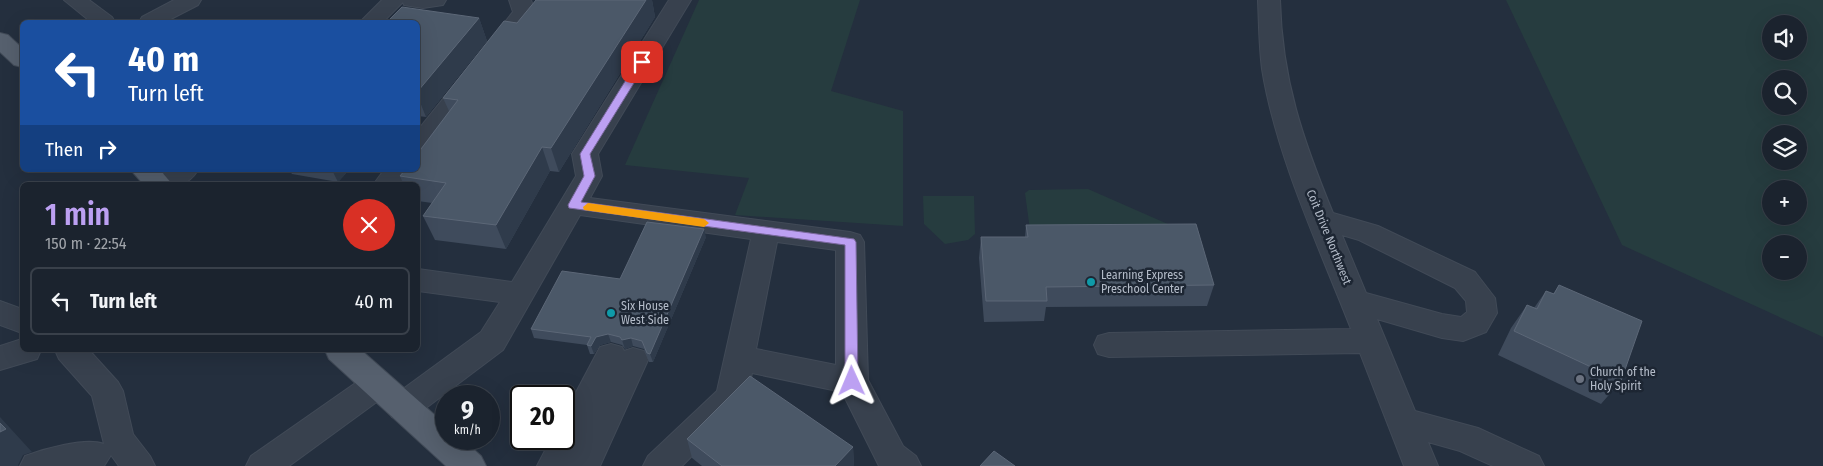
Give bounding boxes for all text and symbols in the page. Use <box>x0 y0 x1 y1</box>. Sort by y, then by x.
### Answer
map controls <box>1762 15 1807 280</box>
button: sound <box>1762 15 1807 60</box>
text: 40 m <box>128 38 199 80</box>
icon: left <box>45 40 110 105</box>
pin <box>621 41 663 83</box>
icon: arrive <box>628 48 656 76</box>
button: search <box>1762 70 1807 115</box>
text: Turn left <box>128 80 204 107</box>
button: layers <box>1762 125 1807 170</box>
icon: right <box>93 135 121 163</box>
text: Then <box>45 138 83 161</box>
button: + <box>1762 180 1807 225</box>
street label: Coit Drive Northwest <box>1304 188 1354 287</box>
text: 1 min <box>45 197 110 233</box>
button: close <box>343 199 395 251</box>
text: 150 m · 22:54 <box>45 234 127 253</box>
button: − <box>1762 235 1807 280</box>
place label: Learning Express Preschool Center <box>1101 268 1185 296</box>
marker: Learning Express Preschool Center <box>1085 276 1097 288</box>
icon: left <box>47 287 75 315</box>
text: Turn left <box>90 290 157 313</box>
text: 40 m <box>355 290 393 313</box>
place label: Six House West Side <box>621 299 669 327</box>
marker: Six House West Side <box>605 307 617 319</box>
position arrow <box>825 354 877 406</box>
place label: Church of the Holy Spirit <box>1590 365 1656 393</box>
marker: Church of the Holy Spirit <box>1574 373 1586 385</box>
speed limit sign: 20 <box>510 385 575 450</box>
text: 9 <box>461 396 474 426</box>
text: km/h <box>454 423 481 437</box>

